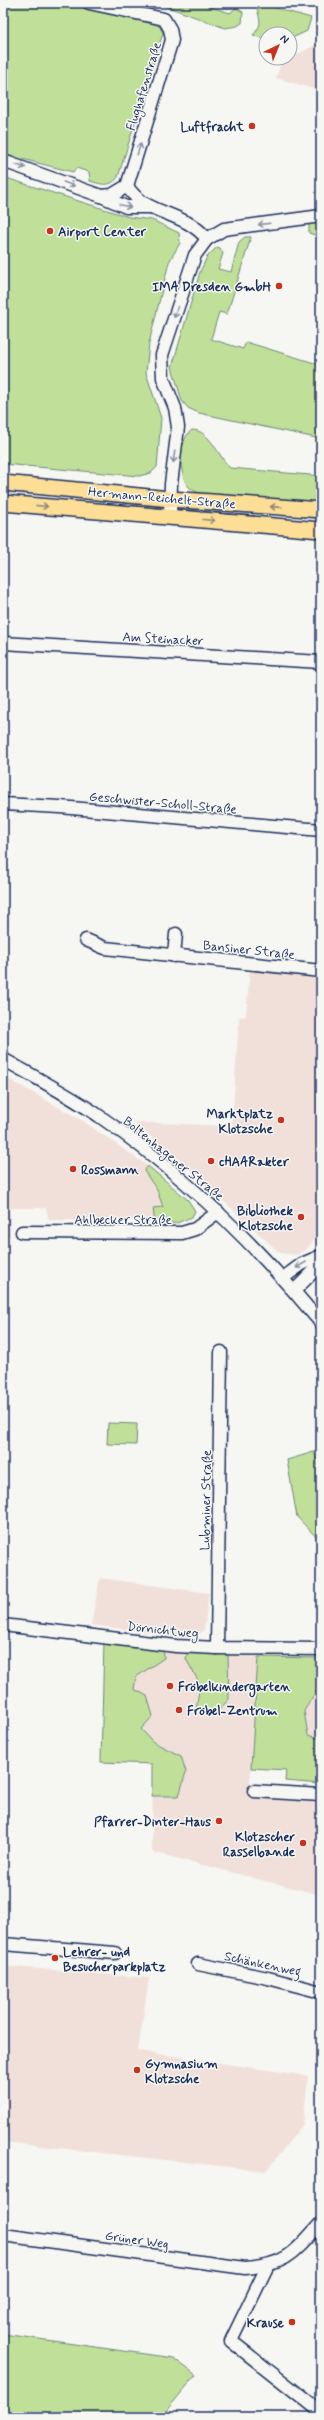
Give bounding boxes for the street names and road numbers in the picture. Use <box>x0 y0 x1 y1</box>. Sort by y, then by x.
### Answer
street label: Flughafenstraße <box>123 40 167 133</box>
street label: Hermann-Reichelt-Straße <box>87 484 236 513</box>
street label: Am Steinacker <box>122 629 204 650</box>
street label: Geschwister-Scholl-Straße <box>88 789 237 818</box>
street label: Bansiner Straße <box>202 937 296 964</box>
street label: Boltenhagener Straße <box>119 1113 227 1206</box>
street label: Ahlbecker Straße <box>74 1212 172 1229</box>
street label: Lubminer Straße <box>197 1450 216 1550</box>
street label: Dörnichtweg <box>126 1618 200 1644</box>
street label: Schänkenweg <box>222 1948 303 1983</box>
street label: Grüner Weg <box>104 2228 170 2253</box>

